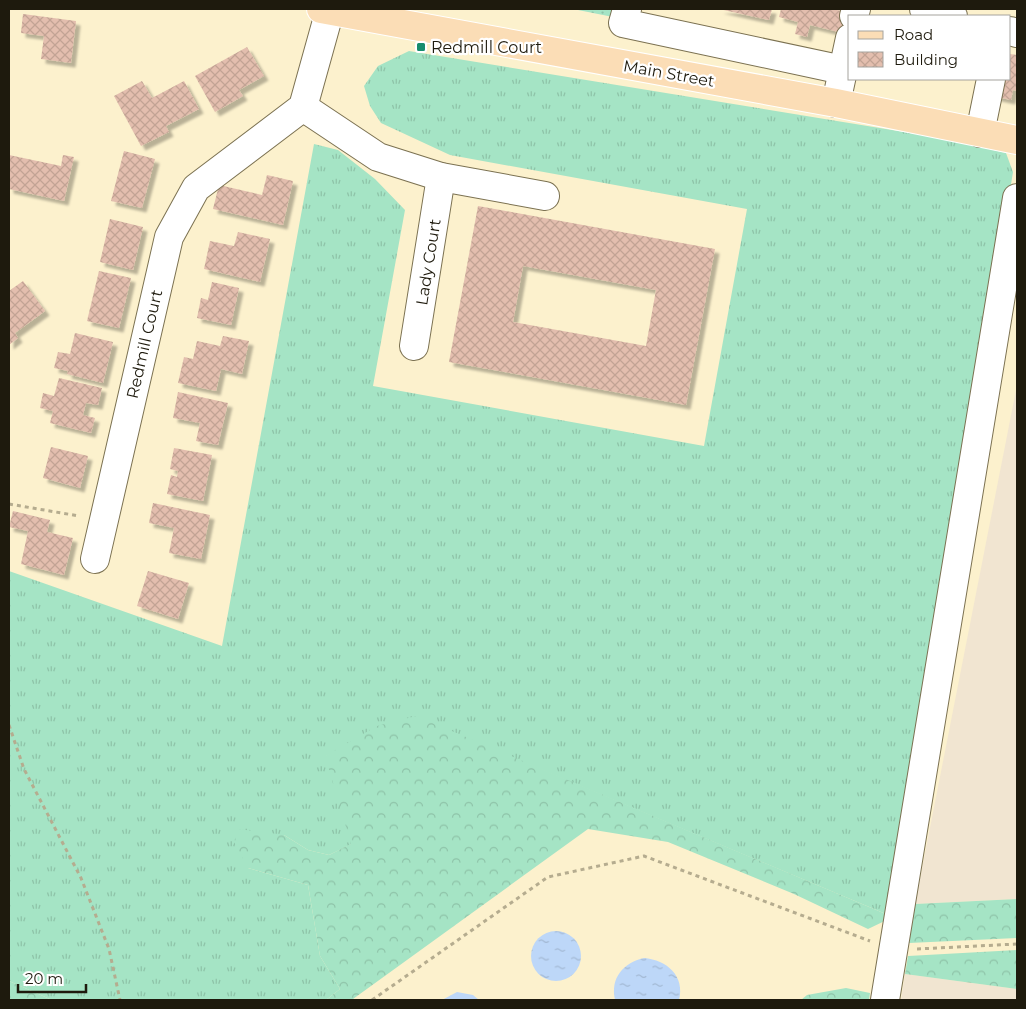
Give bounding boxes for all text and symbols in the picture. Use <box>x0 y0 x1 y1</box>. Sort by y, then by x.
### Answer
legend <box>848 15 1011 80</box>
text: Road <box>894 25 933 44</box>
place label: Redmill Court <box>431 38 543 57</box>
marker: Redmill Court <box>415 41 427 53</box>
text: Building <box>894 50 958 69</box>
street label: Main Street <box>622 56 717 91</box>
street label: Lady Court <box>412 217 445 307</box>
street label: Redmill Court <box>123 287 166 400</box>
scale bar <box>18 962 85 994</box>
text: 20 m <box>25 969 63 988</box>

